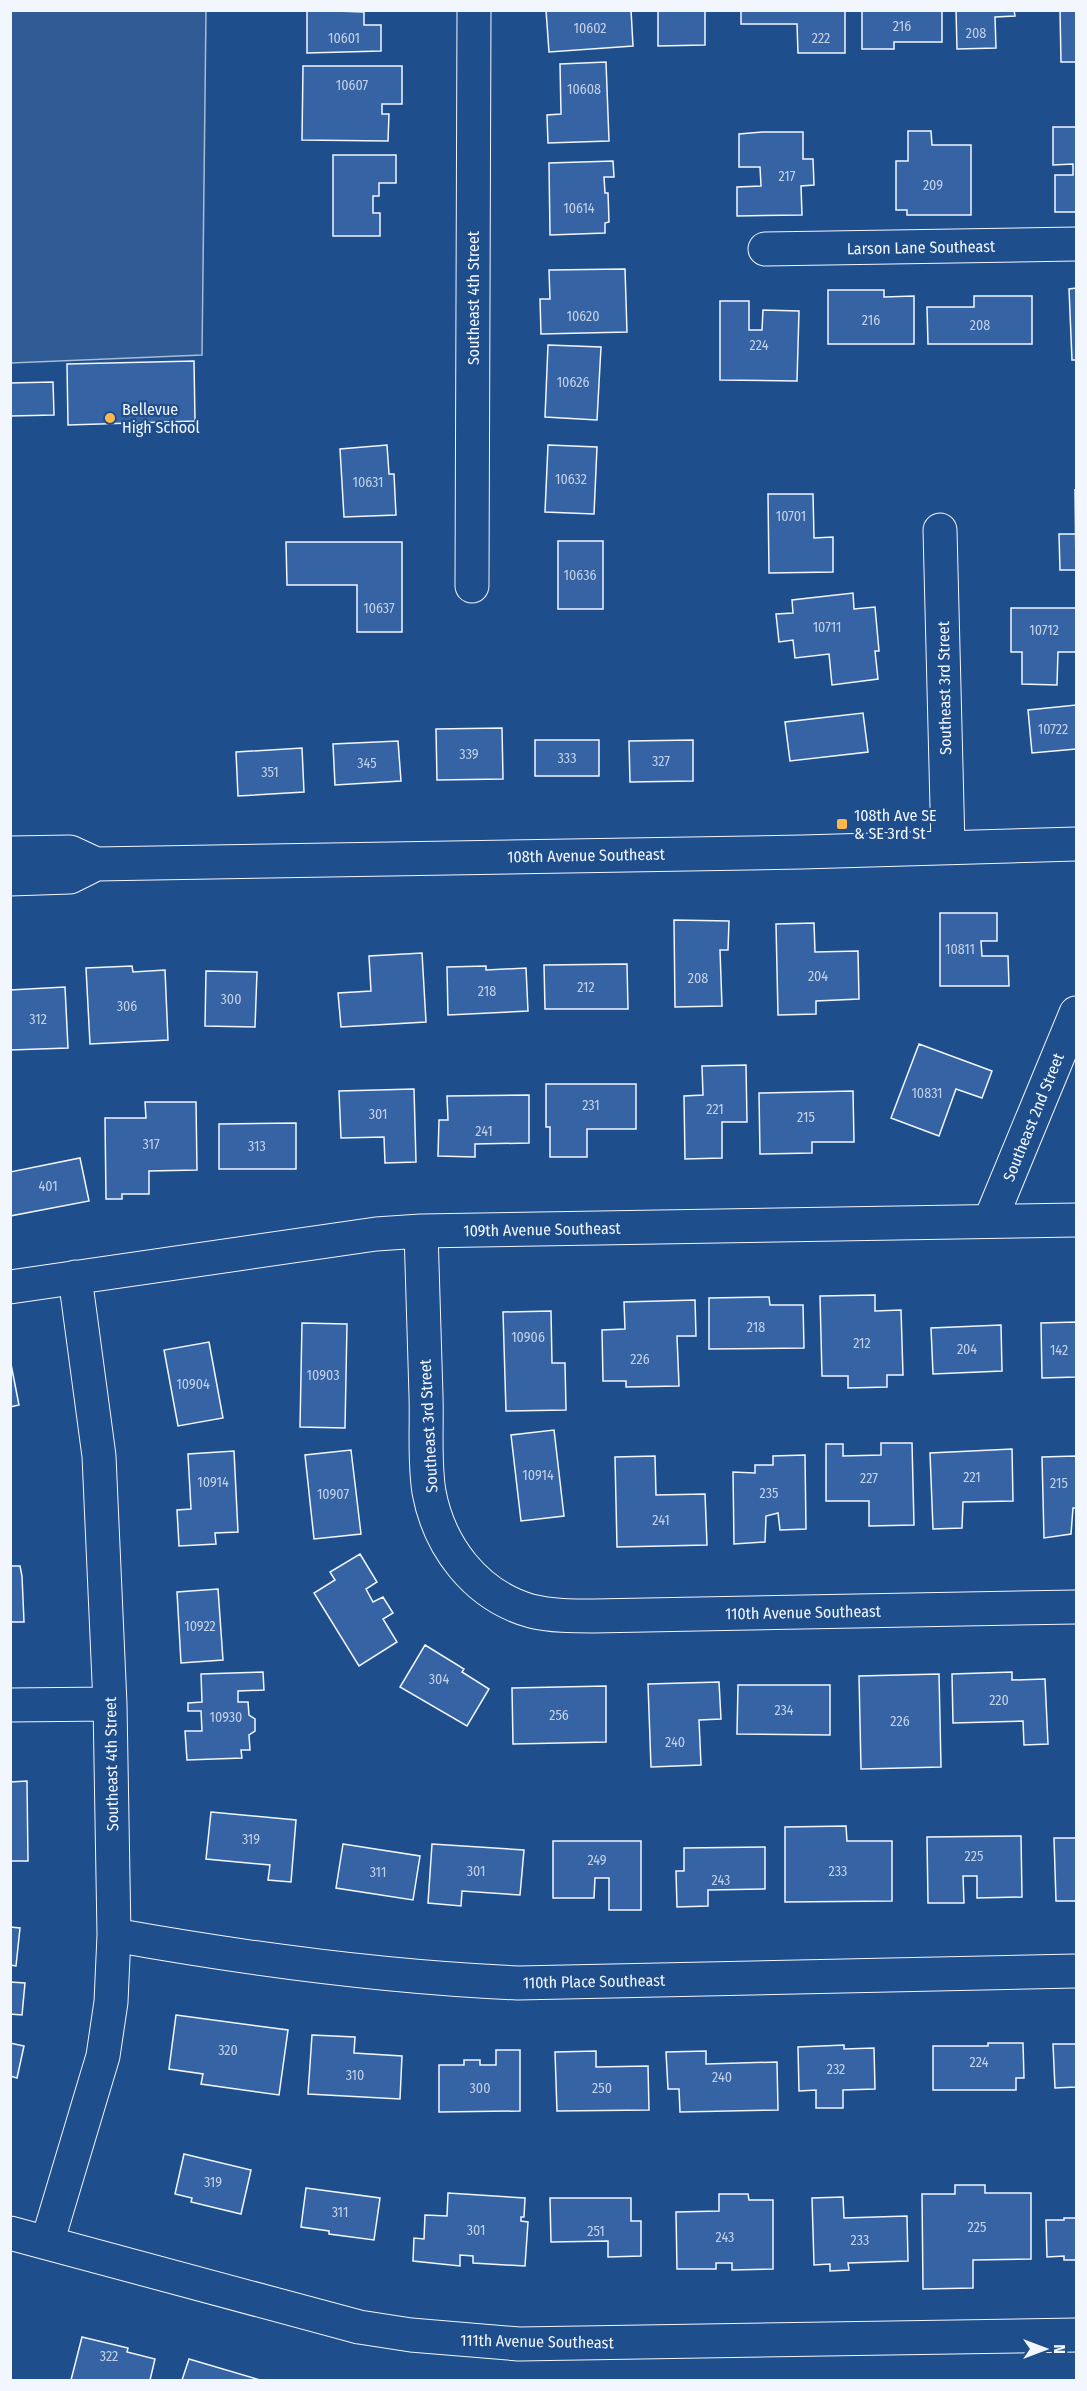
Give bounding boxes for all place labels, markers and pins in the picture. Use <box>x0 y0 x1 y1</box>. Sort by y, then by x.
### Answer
place label: Bellevue High School <box>122 400 200 437</box>
marker: Bellevue High School <box>103 411 117 425</box>
place label: 108th Ave SE & SE 3rd St <box>854 806 937 843</box>
marker: 108th Ave SE & SE 3rd St <box>835 817 849 831</box>

